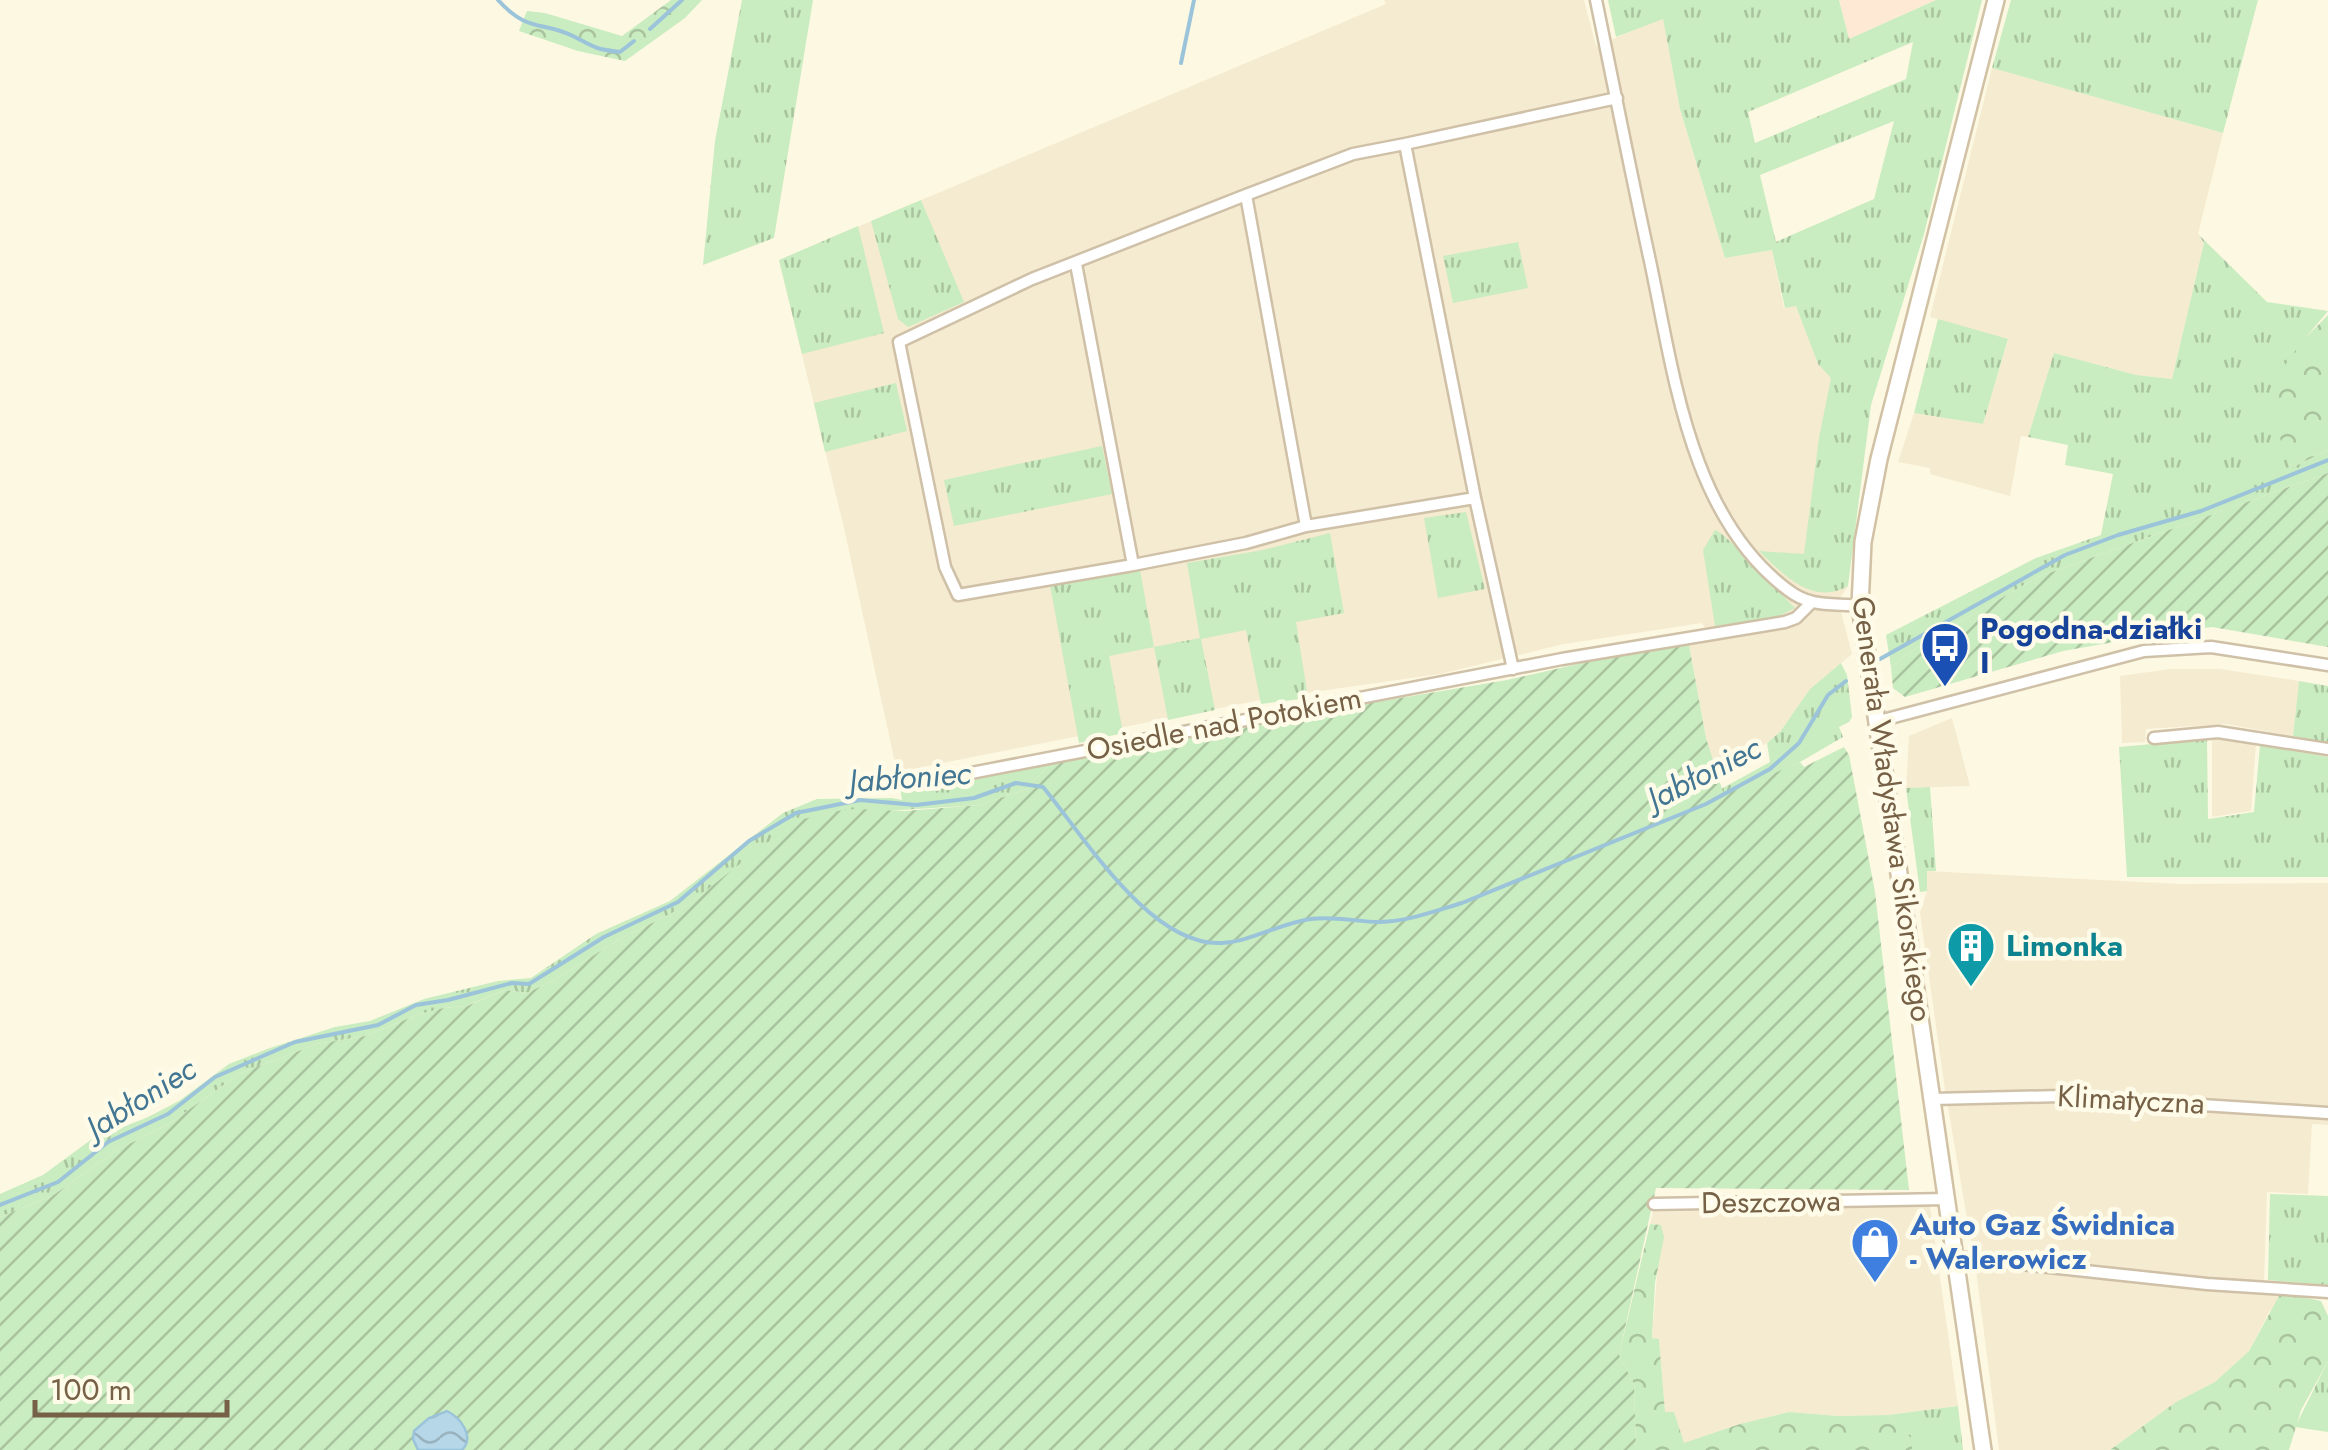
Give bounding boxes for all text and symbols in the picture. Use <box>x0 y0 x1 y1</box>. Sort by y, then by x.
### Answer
street label: Generała Władysława Sikorskiego <box>1841 593 1944 1024</box>
place label: Pogodna-działki I <box>1980 607 2202 684</box>
bus stop icon: Pogodna-działki I <box>1919 620 1971 688</box>
street label: Osiedle nad Potokiem <box>1083 676 1365 771</box>
water label: Jabłoniec <box>1634 725 1769 824</box>
water label: Jabłoniec <box>841 750 973 805</box>
building icon: Limonka <box>1945 920 1997 988</box>
place label: Limonka <box>2006 924 2123 967</box>
water label: Jabłoniec <box>72 1046 205 1153</box>
street label: Klimatyczna <box>2056 1074 2206 1125</box>
street label: Deszczowa <box>1701 1179 1841 1224</box>
place label: Auto Gaz Świdnica - Walerowicz <box>1909 1203 2175 1280</box>
shop icon: Auto Gaz Świdnica - Walerowicz <box>1849 1216 1901 1284</box>
scale bar <box>35 1355 228 1417</box>
text: 100 m <box>50 1368 132 1411</box>

